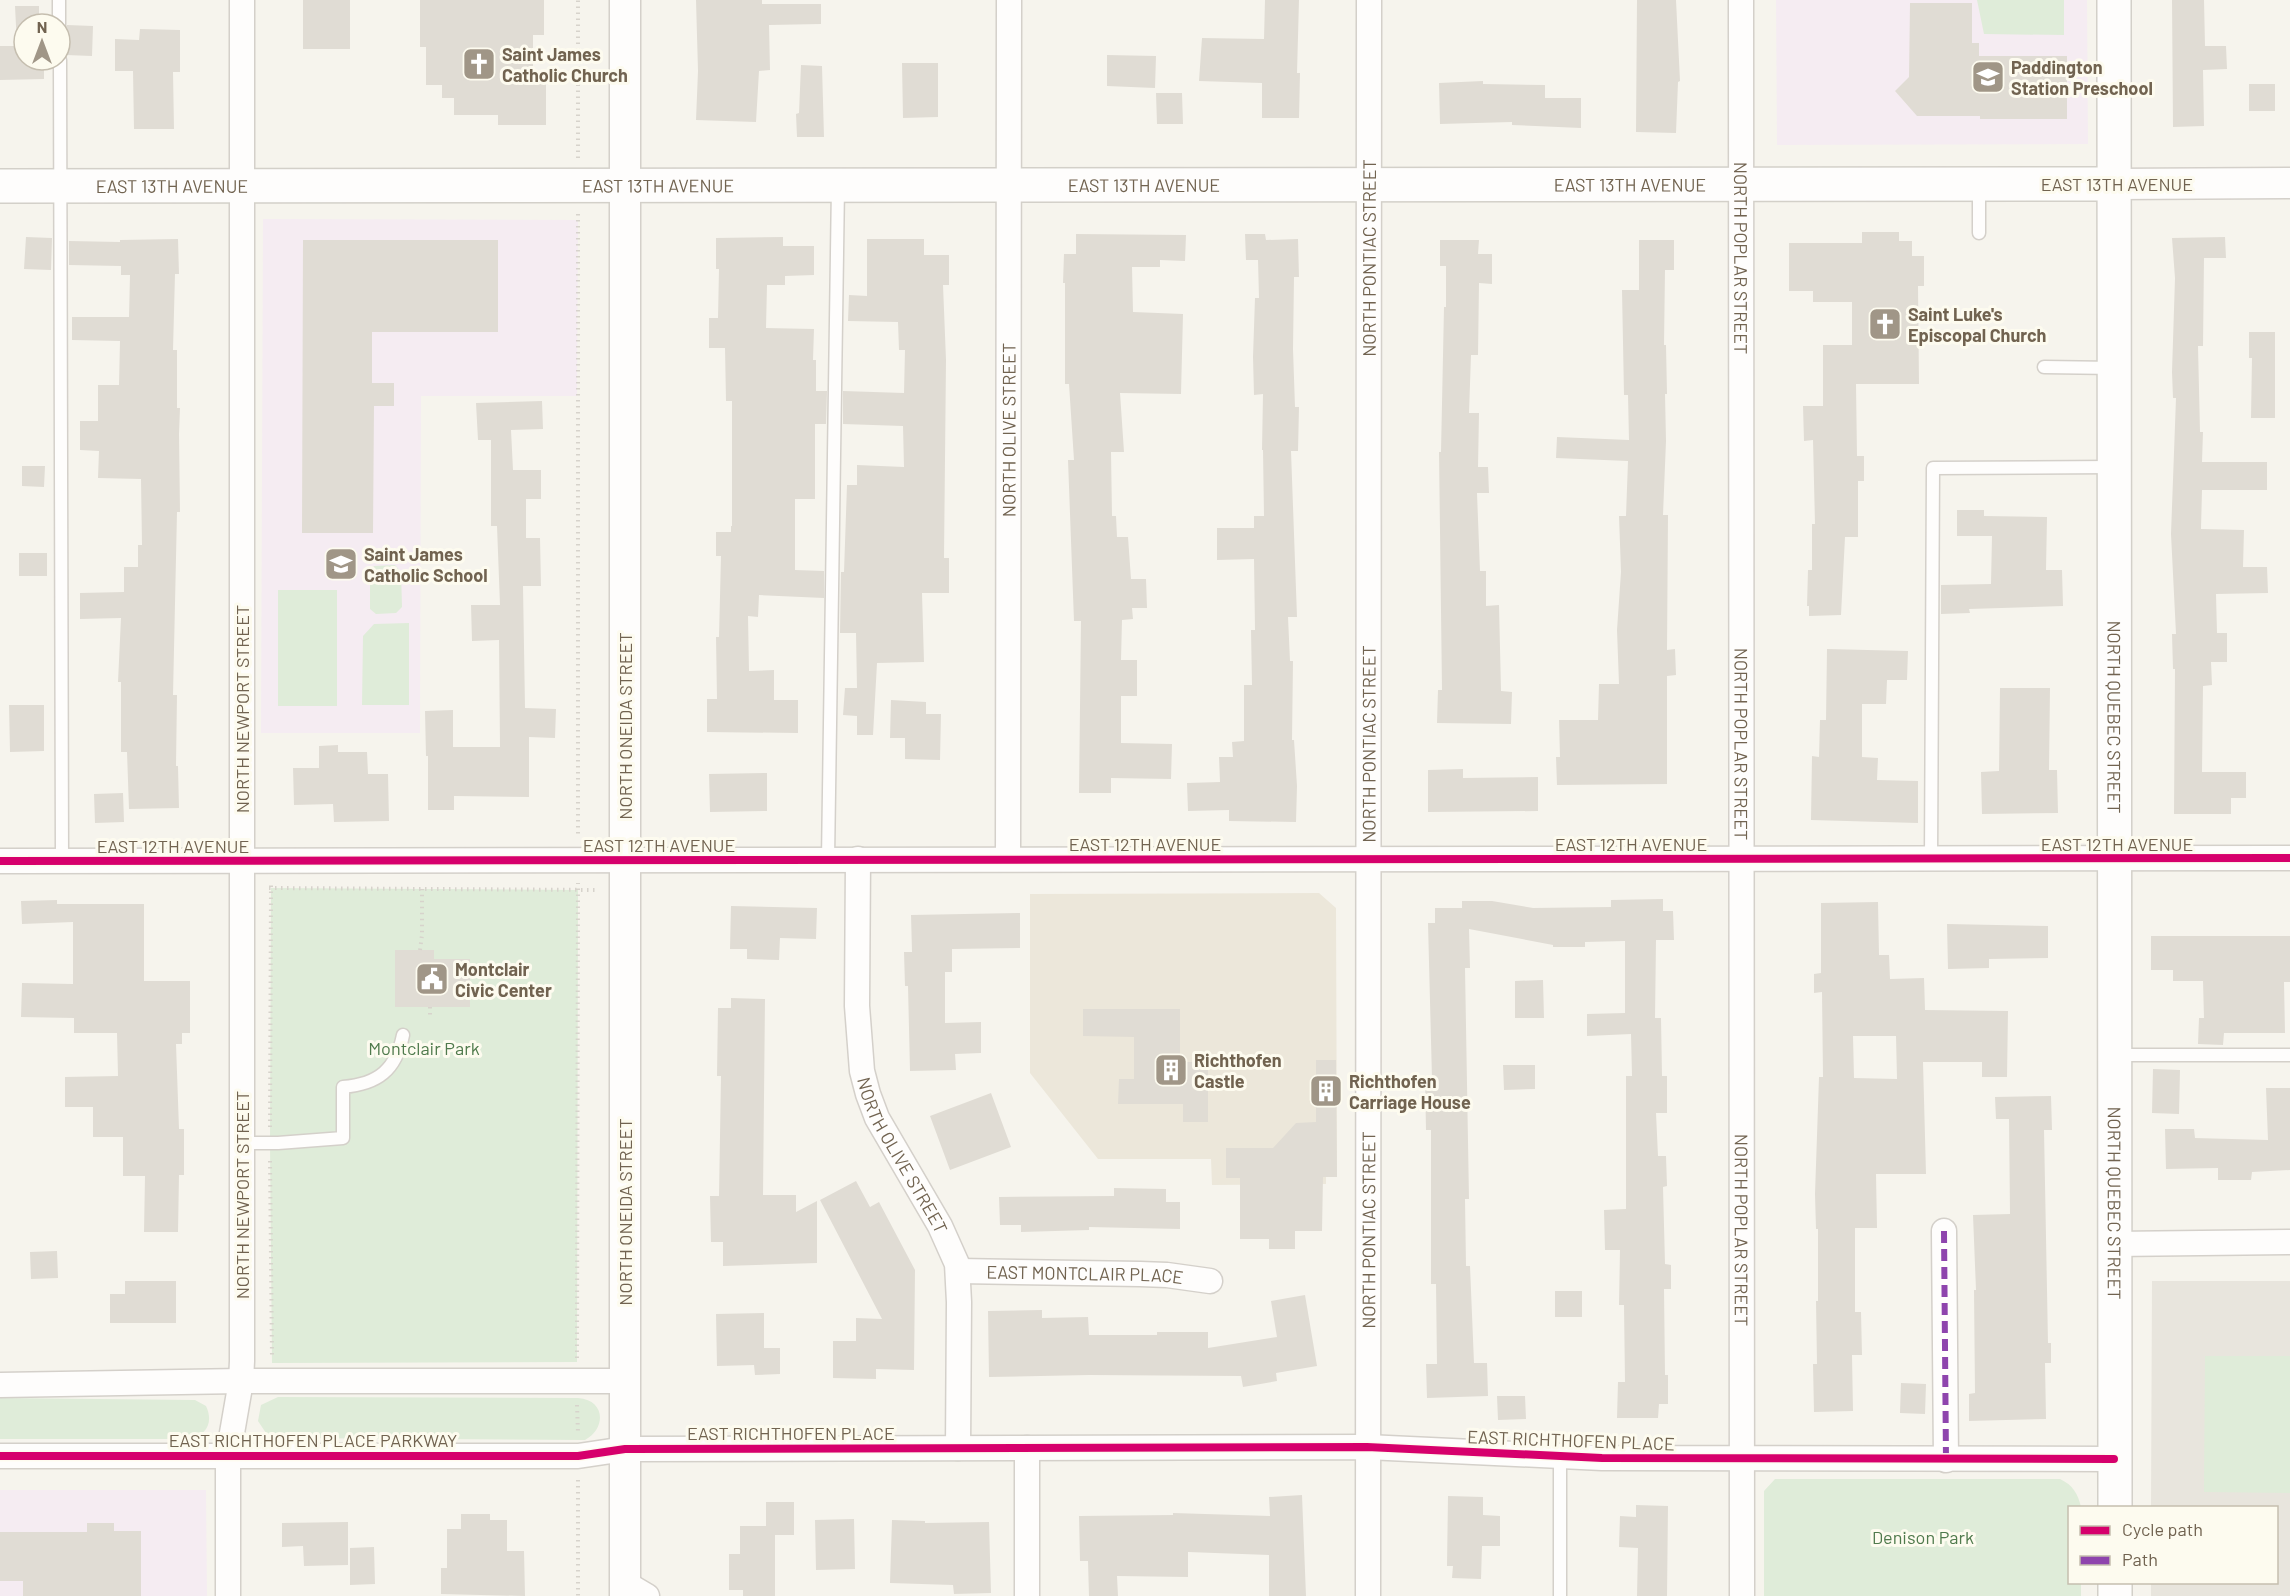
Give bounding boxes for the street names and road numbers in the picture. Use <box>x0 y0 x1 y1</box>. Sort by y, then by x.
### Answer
street label: NORTH PONTIAC STREET <box>1358 159 1380 357</box>
street label: NORTH POPLAR STREET <box>1730 162 1752 354</box>
street label: EAST 13TH AVENUE <box>1554 173 1706 196</box>
street label: EAST 13TH AVENUE <box>2041 173 2193 195</box>
street label: EAST 13TH AVENUE <box>582 174 734 196</box>
street label: EAST 13TH AVENUE <box>1068 174 1220 196</box>
street label: EAST 13TH AVENUE <box>96 175 248 197</box>
street label: NORTH OLIVE STREET <box>997 343 1020 517</box>
street label: NORTH NEWPORT STREET <box>231 605 253 813</box>
street label: NORTH QUEBEC STREET <box>2103 620 2126 814</box>
street label: NORTH ONEIDA STREET <box>614 632 636 820</box>
street label: NORTH PONTIAC STREET <box>1357 645 1380 843</box>
street label: NORTH POPLAR STREET <box>1730 648 1753 840</box>
street label: EAST 12TH AVENUE <box>1069 833 1221 855</box>
street label: EAST 12TH AVENUE <box>1555 833 1707 855</box>
street label: EAST 12TH AVENUE <box>2041 833 2193 855</box>
street label: EAST 12TH AVENUE <box>583 834 735 856</box>
street label: EAST 12TH AVENUE <box>97 835 249 857</box>
street label: NORTH OLIVE STREET <box>853 1075 953 1237</box>
street label: NORTH NEWPORT STREET <box>231 1091 253 1299</box>
street label: NORTH QUEBEC STREET <box>2104 1106 2126 1300</box>
street label: NORTH ONEIDA STREET <box>614 1118 636 1306</box>
street label: NORTH PONTIAC STREET <box>1357 1131 1379 1329</box>
street label: NORTH POPLAR STREET <box>1731 1134 1753 1326</box>
street label: EAST MONTCLAIR PLACE <box>986 1260 1185 1288</box>
street label: EAST RICHTHOFEN PLACE <box>687 1422 895 1444</box>
street label: EAST RICHTHOFEN PLACE <box>1467 1425 1675 1455</box>
street label: EAST RICHTHOFEN PLACE PARKWAY <box>169 1429 457 1451</box>

